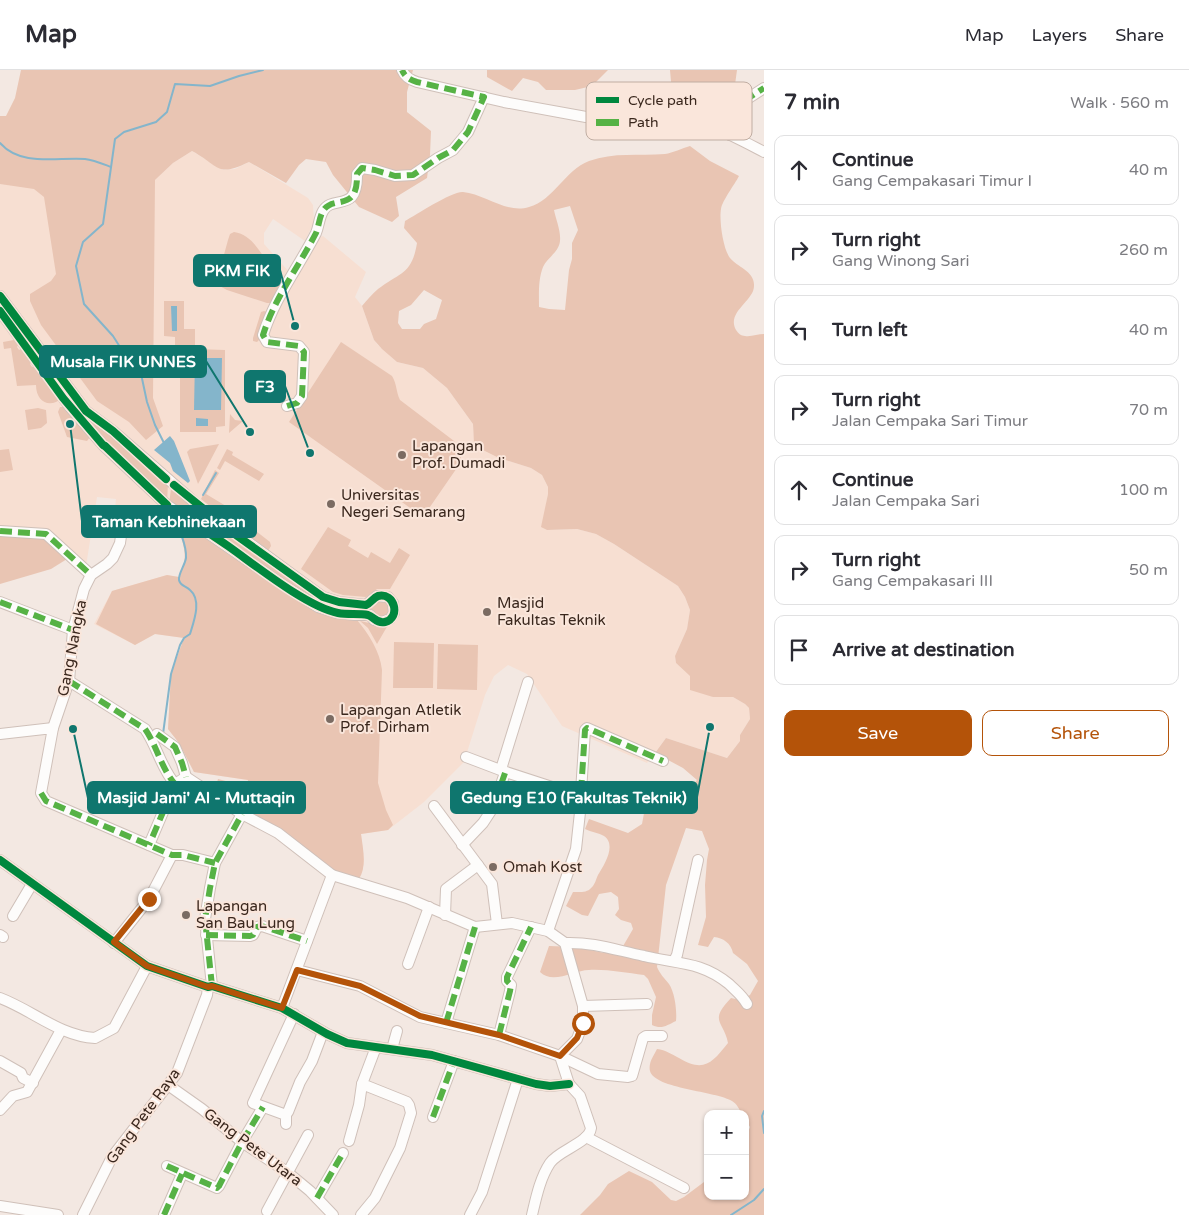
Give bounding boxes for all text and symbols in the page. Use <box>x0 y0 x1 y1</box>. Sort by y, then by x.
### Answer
text: Map <box>25 20 77 49</box>
text: Map <box>965 24 1004 46</box>
text: Layers <box>1032 24 1087 46</box>
text: Share <box>1115 24 1164 46</box>
legend <box>586 82 752 140</box>
text: 7 min <box>784 90 840 115</box>
text: Cycle path <box>628 92 697 109</box>
text: Walk · 560 m <box>1070 93 1169 113</box>
text: Path <box>628 114 659 131</box>
text: Continue <box>832 149 914 171</box>
icon: ahead <box>785 156 813 184</box>
text: 40 m <box>1129 160 1168 180</box>
text: Gang Cempakasari Timur I <box>832 171 1032 191</box>
text: Turn right <box>832 229 920 251</box>
icon: right <box>785 236 813 264</box>
text: 260 m <box>1119 240 1168 260</box>
text: Gang Winong Sari <box>832 251 970 271</box>
callout: PKM FIK <box>194 255 280 286</box>
text: PKM FIK <box>204 261 270 281</box>
icon: left <box>785 316 813 344</box>
text: Turn left <box>832 319 908 341</box>
text: 40 m <box>1129 320 1168 340</box>
callout: Musala FIK UNNES <box>40 346 206 377</box>
text: Musala FIK UNNES <box>50 352 196 372</box>
callout: F3 <box>245 371 285 402</box>
text: F3 <box>255 377 275 397</box>
text: Turn right <box>832 389 920 411</box>
icon: right <box>785 396 813 424</box>
text: 70 m <box>1129 400 1168 420</box>
text: Jalan Cempaka Sari Timur <box>832 411 1028 431</box>
place label: Lapangan Prof. Dumadi <box>412 437 505 472</box>
marker: Lapangan Prof. Dumadi <box>396 449 408 461</box>
text: Continue <box>832 469 914 491</box>
icon: ahead <box>785 476 813 504</box>
text: 100 m <box>1119 480 1168 500</box>
place label: Universitas Negeri Semarang <box>341 486 465 521</box>
text: Jalan Cempaka Sari <box>832 491 980 511</box>
marker: Universitas Negeri Semarang <box>325 498 337 510</box>
callout: Taman Kebhinekaan <box>82 506 256 537</box>
text: Taman Kebhinekaan <box>91 512 246 532</box>
text: Turn right <box>832 549 920 571</box>
icon: right <box>785 556 813 584</box>
text: 50 m <box>1129 560 1168 580</box>
text: Gang Cempakasari III <box>832 571 993 591</box>
place label: Masjid Fakultas Teknik <box>497 594 606 629</box>
street label: Gang Nangka <box>54 598 90 698</box>
marker: Masjid Fakultas Teknik <box>481 606 493 618</box>
icon: arrive <box>785 636 813 664</box>
text: Arrive at destination <box>832 639 1015 661</box>
place label: Lapangan Atletik Prof. Dirham <box>340 701 461 736</box>
button: Save <box>784 710 972 756</box>
button: Share <box>982 710 1169 756</box>
marker: Lapangan Atletik Prof. Dirham <box>324 713 336 725</box>
callout: Masjid Jami' Al - Muttaqin <box>88 782 305 813</box>
callout: Gedung E10 (Fakultas Teknik) <box>451 782 697 813</box>
text: Masjid Jami' Al - Muttaqin <box>97 788 295 808</box>
text: Gedung E10 (Fakultas Teknik) <box>461 788 687 808</box>
place label: Omah Kost <box>503 858 583 876</box>
marker: Omah Kost <box>487 861 499 873</box>
route end <box>138 888 161 911</box>
place label: Lapangan San Bau Lung <box>196 897 295 932</box>
marker: Lapangan San Bau Lung <box>180 909 192 921</box>
route start <box>572 1012 595 1035</box>
street label: Gang Pete Raya <box>102 1065 184 1167</box>
street label: Gang Pete Utara <box>200 1104 306 1190</box>
map controls <box>704 1110 749 1200</box>
button: + <box>704 1110 749 1155</box>
button: − <box>704 1155 749 1200</box>

